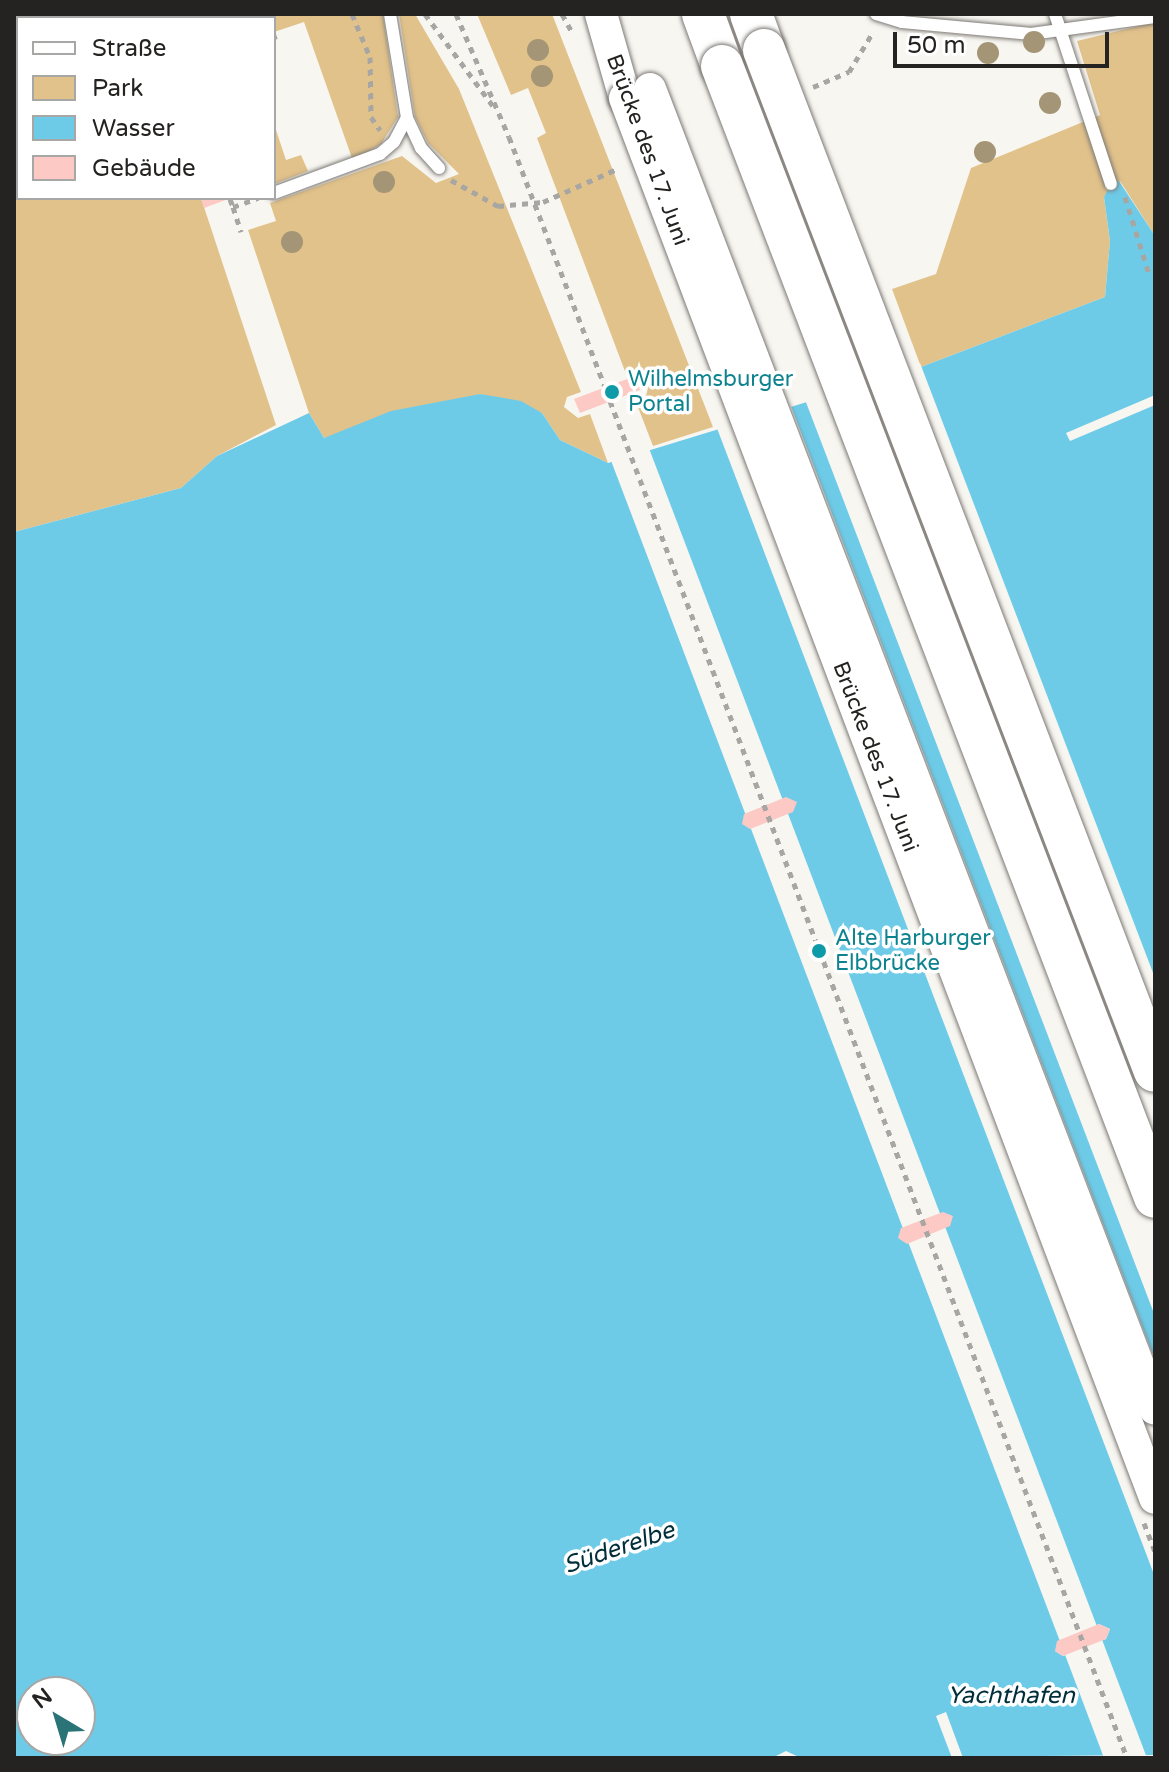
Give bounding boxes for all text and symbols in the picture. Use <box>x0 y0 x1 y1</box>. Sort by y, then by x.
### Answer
legend <box>16 16 276 200</box>
scale bar <box>897 16 1113 66</box>
text: 50 m <box>907 31 965 60</box>
text: Straße <box>92 34 166 63</box>
street label: Brücke des 17. Juni <box>600 51 694 249</box>
text: Park <box>92 74 143 103</box>
text: Wasser <box>92 114 175 143</box>
text: Gebäude <box>92 154 196 183</box>
place label: Wilhelmsburger Portal <box>628 366 793 418</box>
marker: Wilhelmsburger Portal <box>603 383 621 401</box>
street label: Brücke des 17. Juni <box>827 658 923 856</box>
place label: Alte Harburger Elbbrücke <box>835 925 991 976</box>
marker: Alte Harburger Elbbrücke <box>810 942 828 960</box>
water label: Süderelbe <box>560 1516 678 1580</box>
north arrow <box>16 1676 96 1756</box>
water label: Yachthafen <box>947 1682 1075 1710</box>
text: N <box>27 1683 57 1714</box>

